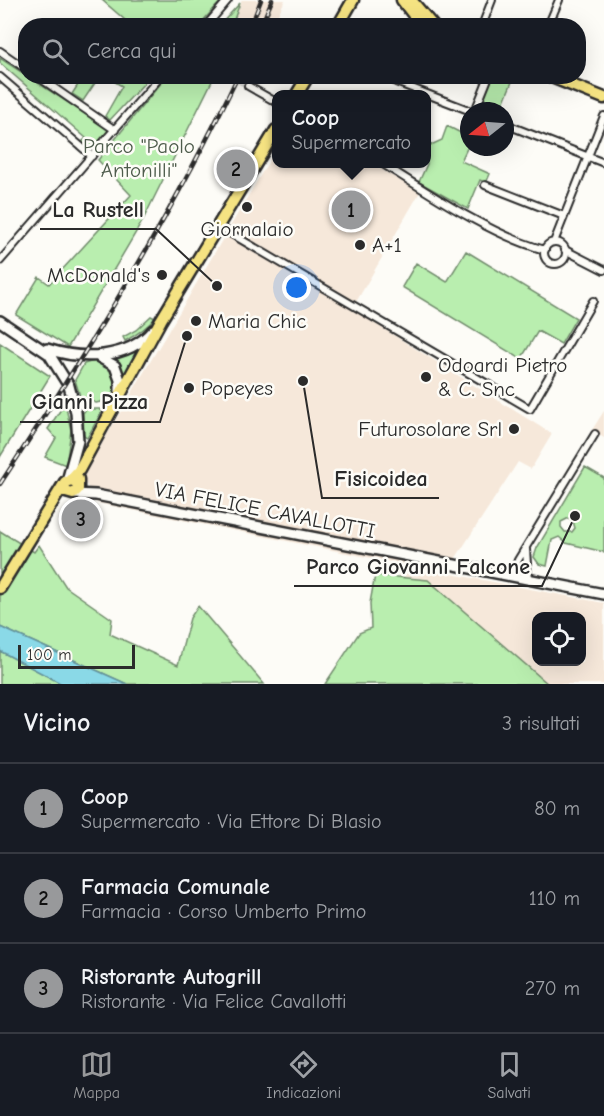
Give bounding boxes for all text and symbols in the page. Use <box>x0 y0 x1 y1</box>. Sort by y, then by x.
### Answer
search box <box>18 18 586 84</box>
icon: search <box>39 35 72 68</box>
text: Cerca qui <box>87 38 177 64</box>
popup <box>272 90 431 168</box>
north arrow <box>460 102 514 156</box>
text: Coop <box>292 105 339 131</box>
text: Supermercato <box>292 131 411 154</box>
park label: Parco "Paolo Antonilli" <box>83 134 195 182</box>
pin: 2 <box>216 146 256 192</box>
pin: 1 <box>332 188 370 232</box>
callout: La Rustell <box>40 189 156 229</box>
text: La Rustell <box>52 197 144 223</box>
marker: Giornalaio <box>240 200 254 214</box>
place label: Giornalaio <box>200 217 294 241</box>
place label: A+1 <box>372 233 402 257</box>
marker: A+1 <box>353 238 367 252</box>
place label: McDonald's <box>47 263 150 287</box>
marker: McDonald's <box>155 268 169 282</box>
your location <box>282 273 311 302</box>
place label: Maria Chic <box>208 309 306 333</box>
marker: Maria Chic <box>189 314 203 328</box>
place label: Odoardi Pietro & C. Snc <box>438 353 567 401</box>
marker: Odoardi Pietro & C. Snc <box>419 370 433 384</box>
place label: Popeyes <box>201 376 273 400</box>
marker: Popeyes <box>182 381 196 395</box>
callout: Gianni Pizza <box>20 382 160 422</box>
text: Gianni Pizza <box>32 389 148 415</box>
place label: Futurosolare Srl <box>358 417 502 441</box>
marker: Futurosolare Srl <box>507 422 521 436</box>
callout: Fisicoidea <box>322 458 439 498</box>
text: Fisicoidea <box>334 466 428 492</box>
street label: VIA FELICE CAVALLOTTI <box>153 477 377 543</box>
pin: 3 <box>62 496 100 542</box>
callout: Parco Giovanni Falcone <box>294 546 542 586</box>
text: Parco Giovanni Falcone <box>306 554 530 580</box>
map controls <box>532 612 586 666</box>
button: locate <box>532 612 586 666</box>
scale bar <box>18 642 135 670</box>
text: 100 m <box>27 646 71 664</box>
text: Vicino <box>24 708 90 738</box>
text: 3 risultati <box>502 712 580 735</box>
text: Coop <box>81 784 128 810</box>
text: 1 <box>40 797 47 820</box>
text: 80 m <box>534 797 580 820</box>
text: Supermercato · Via Ettore Di Blasio <box>81 810 382 833</box>
text: Farmacia Comunale <box>81 874 270 900</box>
text: 2 <box>39 887 48 910</box>
text: 110 m <box>529 887 580 910</box>
text: Farmacia · Corso Umberto Primo <box>81 900 366 923</box>
text: Ristorante Autogrill <box>81 964 262 990</box>
text: 3 <box>39 977 48 1000</box>
text: 270 m <box>525 977 580 1000</box>
text: Ristorante · Via Felice Cavallotti <box>81 990 346 1013</box>
tab: Mappa <box>73 1048 120 1102</box>
tab: Indicazioni <box>266 1048 341 1102</box>
tab: Salvati <box>487 1048 531 1102</box>

